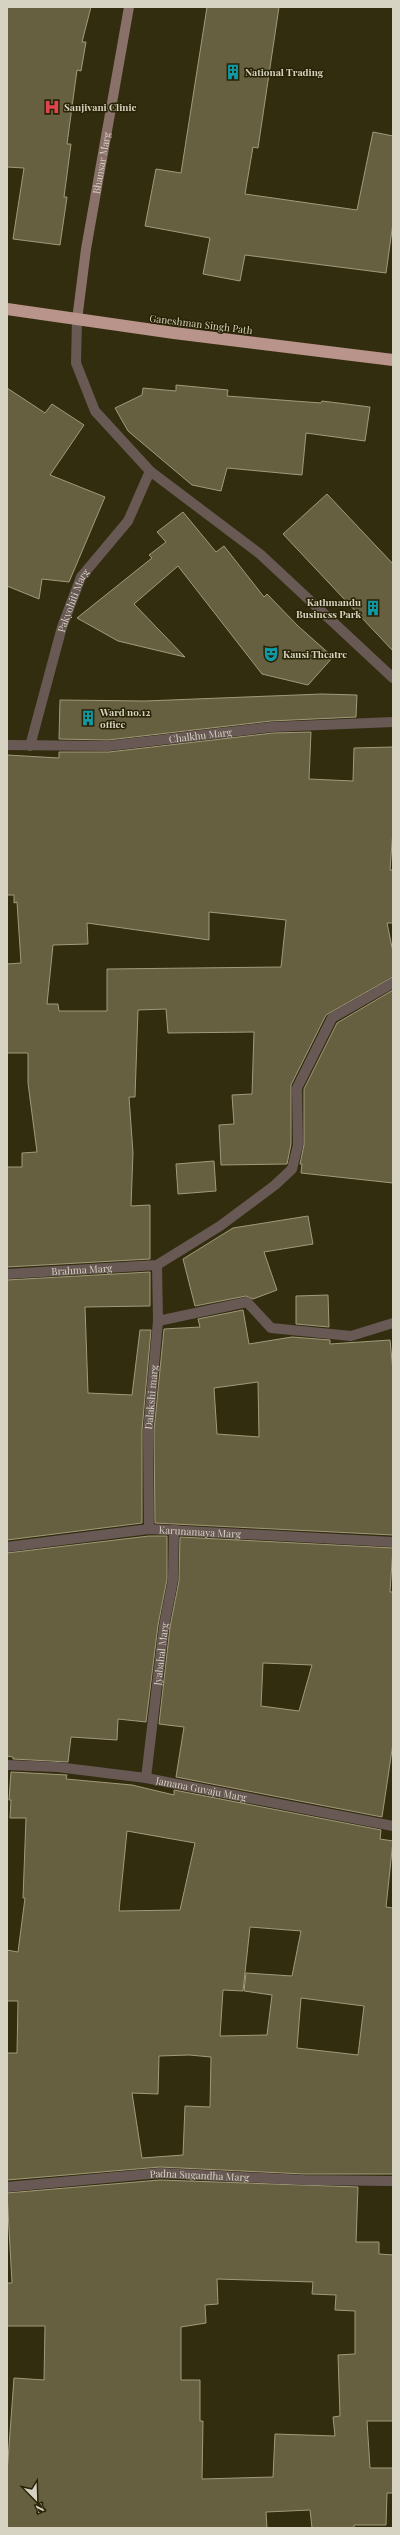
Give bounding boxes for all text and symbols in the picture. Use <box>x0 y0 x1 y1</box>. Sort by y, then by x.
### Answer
building icon: National Trading <box>224 63 242 81</box>
place label: National Trading <box>245 65 324 79</box>
hospital icon: Sanjivani Clinic <box>43 98 61 116</box>
place label: Sanjivani Clinic <box>64 100 137 114</box>
street label: Bhansar Marg <box>89 130 114 195</box>
street label: Ganeshman Singh Path <box>149 311 253 337</box>
street label: Pakyohiti Marg <box>54 565 93 634</box>
place label: Kathmandu Business Park <box>296 595 361 621</box>
building icon: Kathmandu Business Park <box>364 599 382 617</box>
theatre icon: Kausi Theatre <box>262 645 280 663</box>
place label: Kausi Theatre <box>283 647 347 661</box>
place label: Ward no.12 office <box>99 705 151 731</box>
building icon: Ward no.12 office <box>79 709 97 727</box>
street label: Chalkhu Marg <box>168 725 233 746</box>
street label: Brahma Marg <box>51 1261 114 1278</box>
street label: Dalakshi marg <box>141 1363 161 1430</box>
street label: Karunamaya Marg <box>158 1523 242 1541</box>
street label: Jyabahal Marg <box>150 1620 172 1687</box>
street label: Jamana Guvaju Marg <box>154 1773 249 1805</box>
street label: Padna Sugandha Marg <box>149 2166 250 2184</box>
north arrow <box>16 2479 56 2519</box>
text: N <box>33 2500 47 2517</box>

